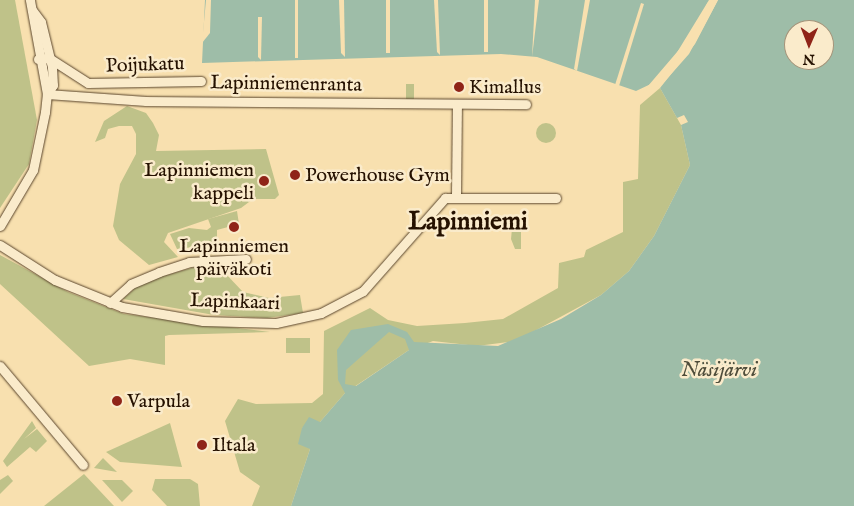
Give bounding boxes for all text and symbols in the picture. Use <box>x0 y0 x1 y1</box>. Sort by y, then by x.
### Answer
north arrow <box>784 20 834 70</box>
text: N <box>803 50 815 68</box>
street label: Poijukatu <box>105 52 185 78</box>
street label: Lapinniemenranta <box>210 71 362 97</box>
place label: Kimallus <box>469 75 541 99</box>
marker: Kimallus <box>453 81 465 93</box>
place label: Lapinniemen kappeli <box>144 158 254 205</box>
place label: Powerhouse Gym <box>305 163 450 187</box>
marker: Powerhouse Gym <box>289 169 301 181</box>
marker: Lapinniemen kappeli <box>258 175 270 187</box>
district label: Lapinniemi <box>408 207 528 237</box>
marker: Lapinniemen päiväkoti <box>228 221 240 233</box>
place label: Lapinniemen päiväkoti <box>179 235 289 282</box>
street label: Lapinkaari <box>189 288 281 316</box>
water label: Näsijärvi <box>681 358 757 384</box>
place label: Varpula <box>127 389 190 413</box>
marker: Varpula <box>111 395 123 407</box>
place label: Iltala <box>212 433 256 457</box>
marker: Iltala <box>196 439 208 451</box>

